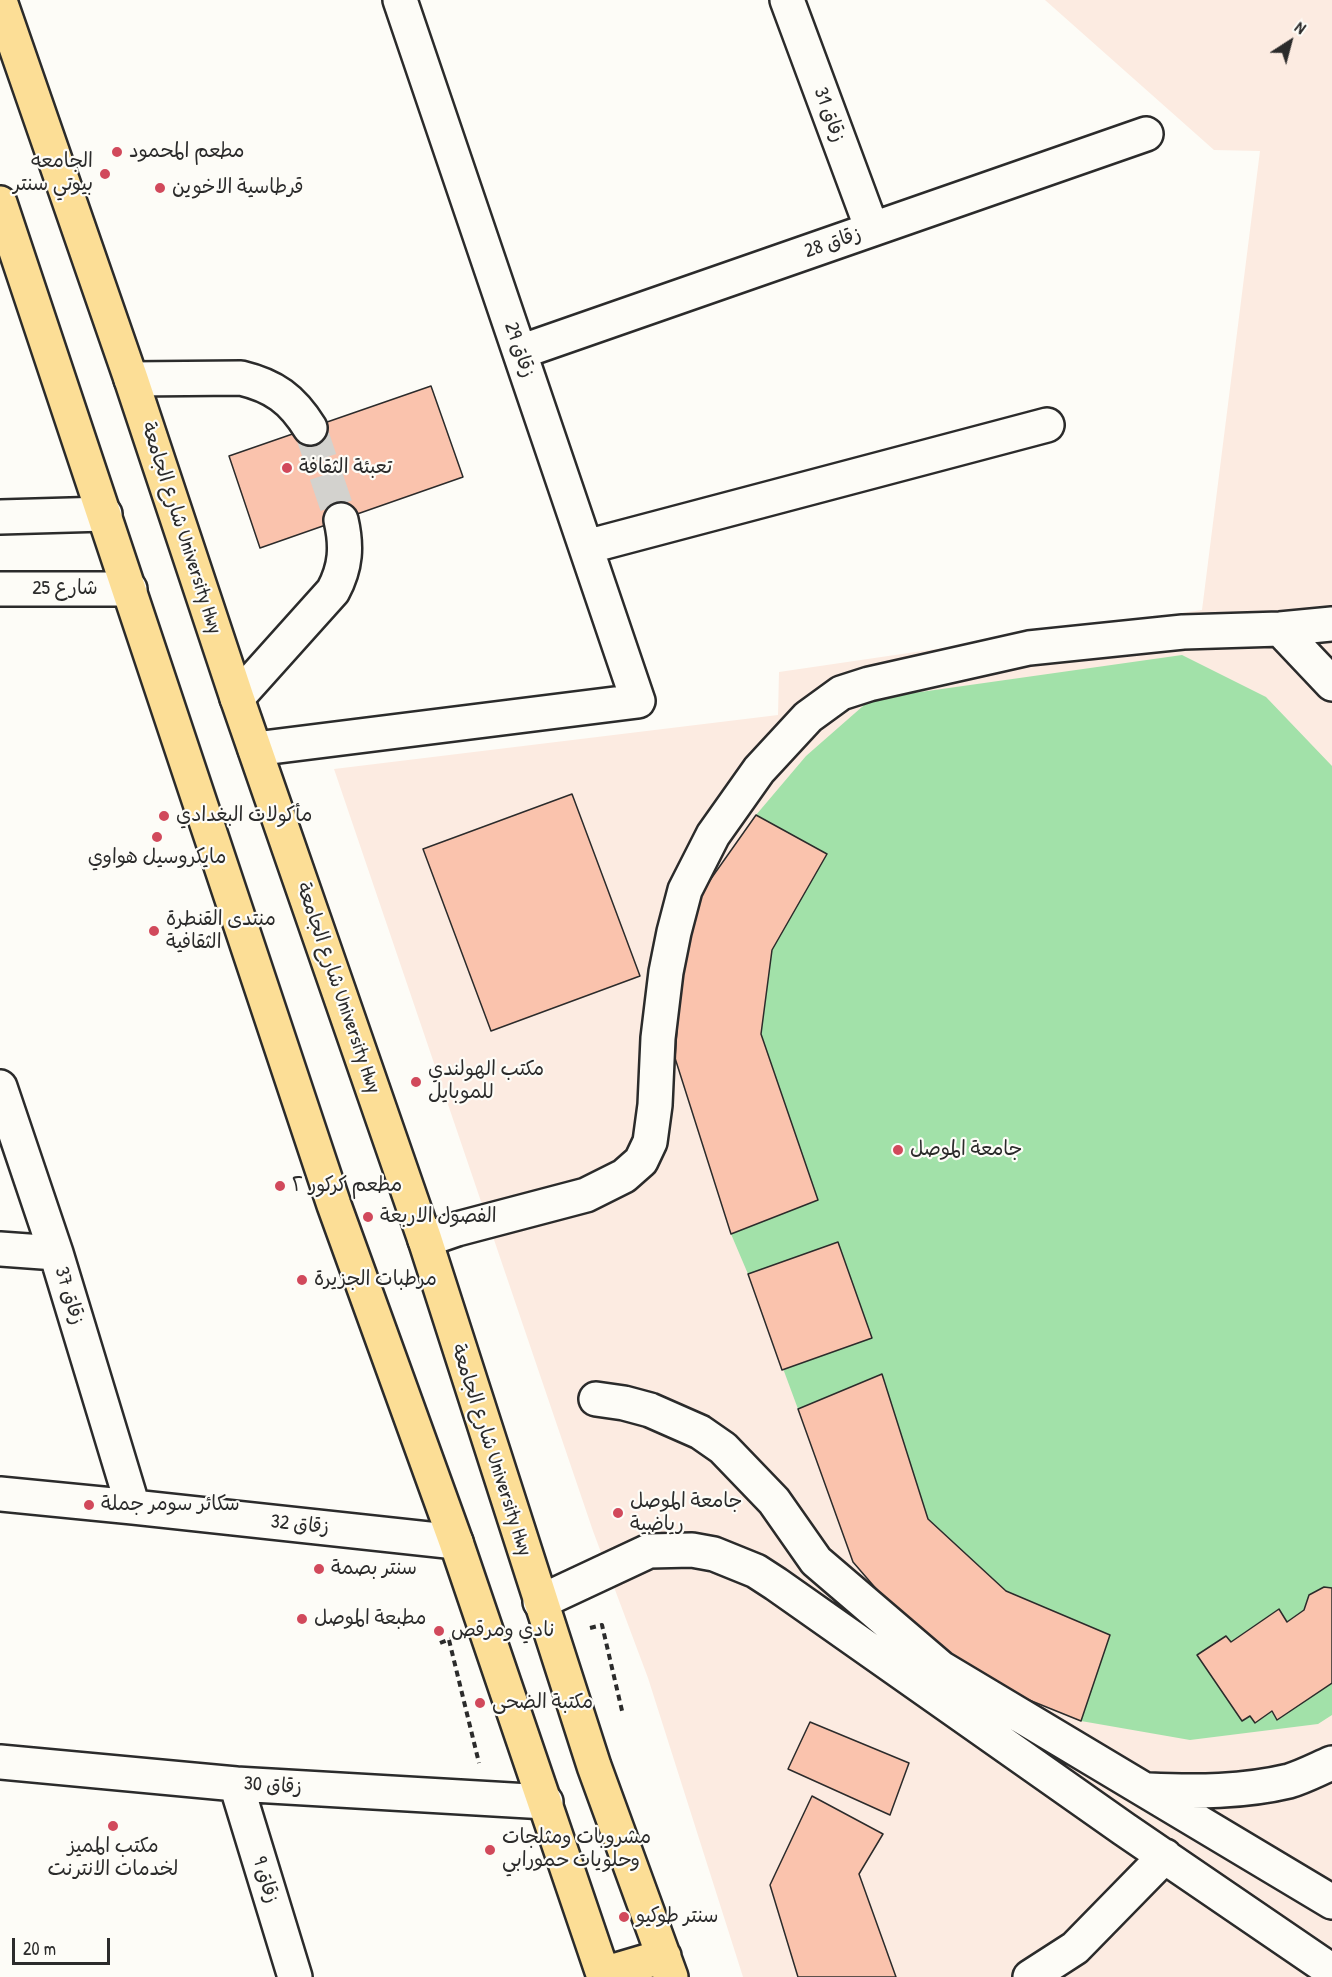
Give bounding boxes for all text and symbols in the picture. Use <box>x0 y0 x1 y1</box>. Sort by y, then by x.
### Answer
north arrow <box>1260 12 1320 72</box>
text: N <box>1291 16 1310 39</box>
street label: زقاق 31 <box>808 84 850 146</box>
place label: مطعم المحمود <box>129 140 245 164</box>
marker: مطعم المحمود <box>110 145 124 159</box>
place label: الجامعه بيوتي سنتر <box>13 150 93 197</box>
marker: الجامعه بيوتي سنتر <box>98 167 112 181</box>
place label: قرطاسية الاخوين <box>172 176 304 200</box>
marker: قرطاسية الاخوين <box>153 181 167 195</box>
street label: زقاق 28 <box>801 222 865 264</box>
street label: زقاق 29 <box>498 319 540 381</box>
street label: شارع الجامعة University Hwy <box>135 419 227 637</box>
place label: تعبئة الثقافة <box>299 456 392 480</box>
marker: تعبئة الثقافة <box>280 461 294 475</box>
street label: شارع 25 <box>32 577 98 601</box>
place label: مأكولات البغدادي <box>176 804 312 828</box>
marker: مأكولات البغدادي <box>157 809 171 823</box>
marker: مايكروسيل هواوي <box>150 830 164 844</box>
place label: مايكروسيل هواوي <box>88 846 226 870</box>
street label: شارع الجامعة University Hwy <box>291 879 385 1097</box>
place label: منتدى القنطرة الثقافية <box>166 908 276 955</box>
marker: منتدى القنطرة الثقافية <box>147 924 161 938</box>
place label: مكتب الهولندي للموبايل <box>428 1058 544 1105</box>
marker: مكتب الهولندي للموبايل <box>409 1075 423 1089</box>
place label: جامعة الموصل <box>910 1138 1022 1162</box>
marker: جامعة الموصل <box>891 1143 905 1157</box>
place label: مطعم كركور ٢ <box>292 1174 402 1198</box>
marker: مطعم كركور ٢ <box>273 1179 287 1193</box>
place label: الفصول الاربعة <box>380 1205 497 1229</box>
marker: الفصول الاربعة <box>361 1210 375 1224</box>
street label: زقاق 37 <box>49 1264 89 1328</box>
place label: مرطبات الجزيرة <box>314 1268 437 1292</box>
marker: مرطبات الجزيرة <box>295 1273 309 1287</box>
street label: شارع الجامعة University Hwy <box>445 1341 537 1559</box>
place label: جامعة الموصل رياضية <box>630 1490 742 1537</box>
place label: سكائر سومر جملة <box>101 1493 240 1517</box>
marker: سكائر سومر جملة <box>82 1498 96 1512</box>
marker: جامعة الموصل رياضية <box>611 1506 625 1520</box>
street label: زقاق 32 <box>270 1510 330 1540</box>
place label: سنتر بصمة <box>331 1557 417 1581</box>
marker: سنتر بصمة <box>312 1562 326 1576</box>
place label: مطبعة الموصل <box>314 1607 426 1631</box>
marker: مطبعة الموصل <box>295 1612 309 1626</box>
place label: نادي ومرقص <box>451 1619 554 1643</box>
marker: نادي ومرقص <box>432 1624 446 1638</box>
place label: مكتبة الضحى <box>492 1691 593 1715</box>
marker: مكتبة الضحى <box>473 1696 487 1710</box>
street label: زقاق 30 <box>243 1772 303 1800</box>
marker: مكتب المميز لخدمات الانترنت <box>106 1819 120 1833</box>
place label: مشروبات ومثلجات وحلويات حمورابي <box>502 1826 651 1873</box>
place label: مكتب المميز لخدمات الانترنت <box>48 1835 178 1882</box>
marker: مشروبات ومثلجات وحلويات حمورابي <box>483 1843 497 1857</box>
street label: زقاق 9 <box>247 1854 283 1906</box>
place label: سنتر طوكيو <box>636 1905 718 1929</box>
marker: سنتر طوكيو <box>617 1910 631 1924</box>
scale bar <box>15 1926 112 1964</box>
text: 20 m <box>23 1936 56 1961</box>

